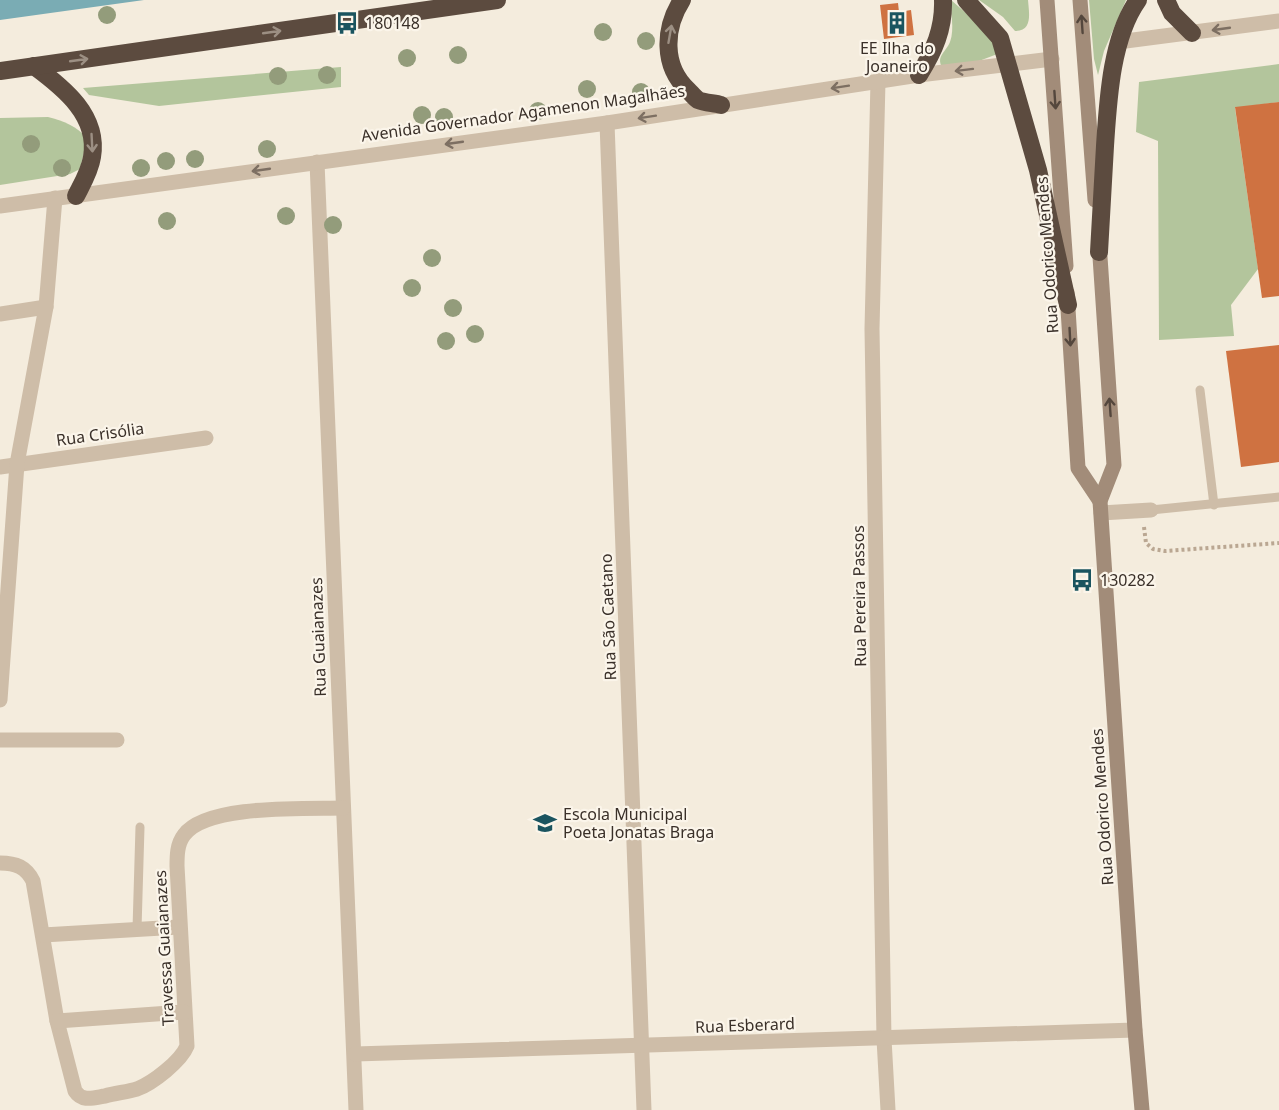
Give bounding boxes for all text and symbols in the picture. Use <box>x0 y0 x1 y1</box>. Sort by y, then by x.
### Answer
bus stop icon: 180148 <box>334 10 360 36</box>
building icon: EE Ilha do Joaneiro <box>884 10 910 36</box>
place label: 180148 <box>365 12 420 34</box>
one-way arrow <box>1076 14 1087 34</box>
one-way arrow <box>1212 23 1231 34</box>
one-way arrow <box>665 24 676 44</box>
one-way arrow <box>261 27 281 38</box>
place label: EE Ilha do Joaneiro <box>860 37 934 77</box>
one-way arrow <box>68 54 88 65</box>
one-way arrow <box>954 64 974 75</box>
street label: Avenida Governador Agamenon Magalhães <box>360 79 686 147</box>
one-way arrow <box>831 82 850 93</box>
one-way arrow <box>1049 90 1060 110</box>
one-way arrow <box>638 111 658 122</box>
one-way arrow <box>87 133 98 153</box>
one-way arrow <box>445 138 465 149</box>
one-way arrow <box>252 164 271 175</box>
street label: Rua Odorico Mendes <box>1031 176 1063 334</box>
one-way arrow <box>1065 326 1076 346</box>
one-way arrow <box>1105 397 1116 417</box>
street label: Rua Crisólia <box>55 417 145 451</box>
street label: Rua Pereira Passos <box>847 525 871 667</box>
street label: Rua São Caetano <box>595 553 621 681</box>
bus stop icon: 130282 <box>1069 567 1095 593</box>
place label: 130282 <box>1100 569 1155 591</box>
street label: Rua Guaianazes <box>305 577 331 697</box>
street label: Rua Odorico Mendes <box>1086 728 1118 886</box>
place label: Escola Municipal Poeta Jonatas Braga <box>563 803 714 843</box>
school or university icon: Escola Municipal Poeta Jonatas Braga <box>532 810 558 836</box>
street label: Travessa Guaianazes <box>149 870 179 1026</box>
street label: Rua Esberard <box>695 1012 795 1038</box>

